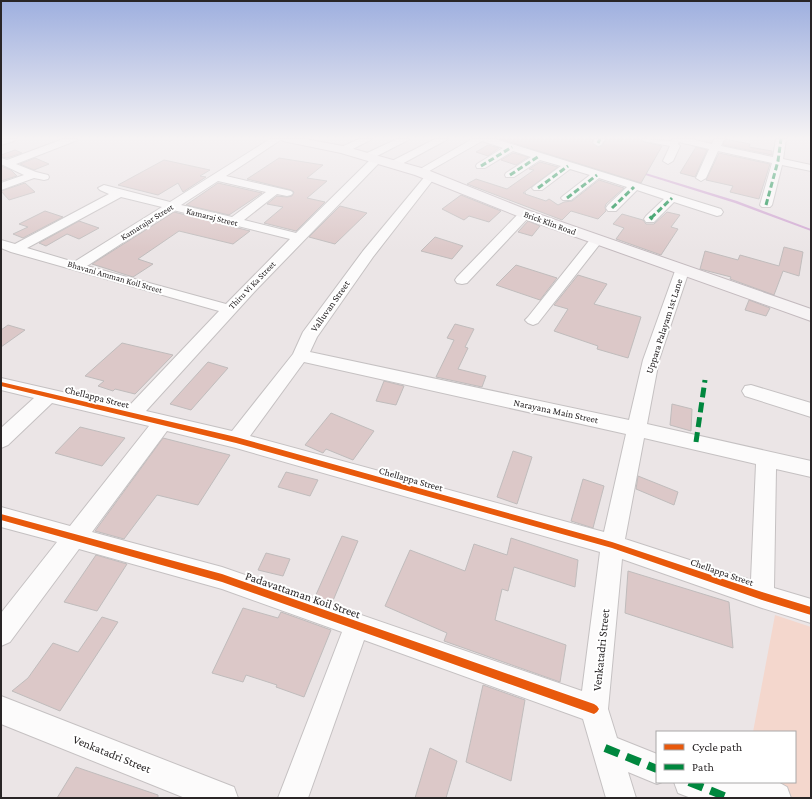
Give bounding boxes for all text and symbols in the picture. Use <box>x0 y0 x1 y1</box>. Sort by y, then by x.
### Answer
street label: Kamarajar Street <box>119 201 177 243</box>
street label: Kamaraj Street <box>185 206 240 229</box>
street label: Brick Klin Road <box>523 209 578 237</box>
street label: Thiru Vi Ka Street <box>227 258 278 311</box>
street label: Bhavani Amman Koil Street <box>66 259 165 296</box>
street label: Uppara Palayam 1st Lane <box>643 277 685 375</box>
street label: Valluvan Street <box>308 278 352 334</box>
street label: Chellappa Street <box>64 384 131 410</box>
street label: Narayana Main Street <box>513 397 600 425</box>
street label: Chellappa Street <box>378 465 445 494</box>
street label: Chellappa Street <box>689 556 756 588</box>
street label: Padavattaman Koil Street <box>244 569 363 622</box>
street label: Venkatadri Street <box>590 607 612 692</box>
legend <box>656 731 796 783</box>
street label: Venkatadri Street <box>71 732 154 776</box>
text: Cycle path <box>692 740 743 754</box>
text: Path <box>692 760 714 774</box>

